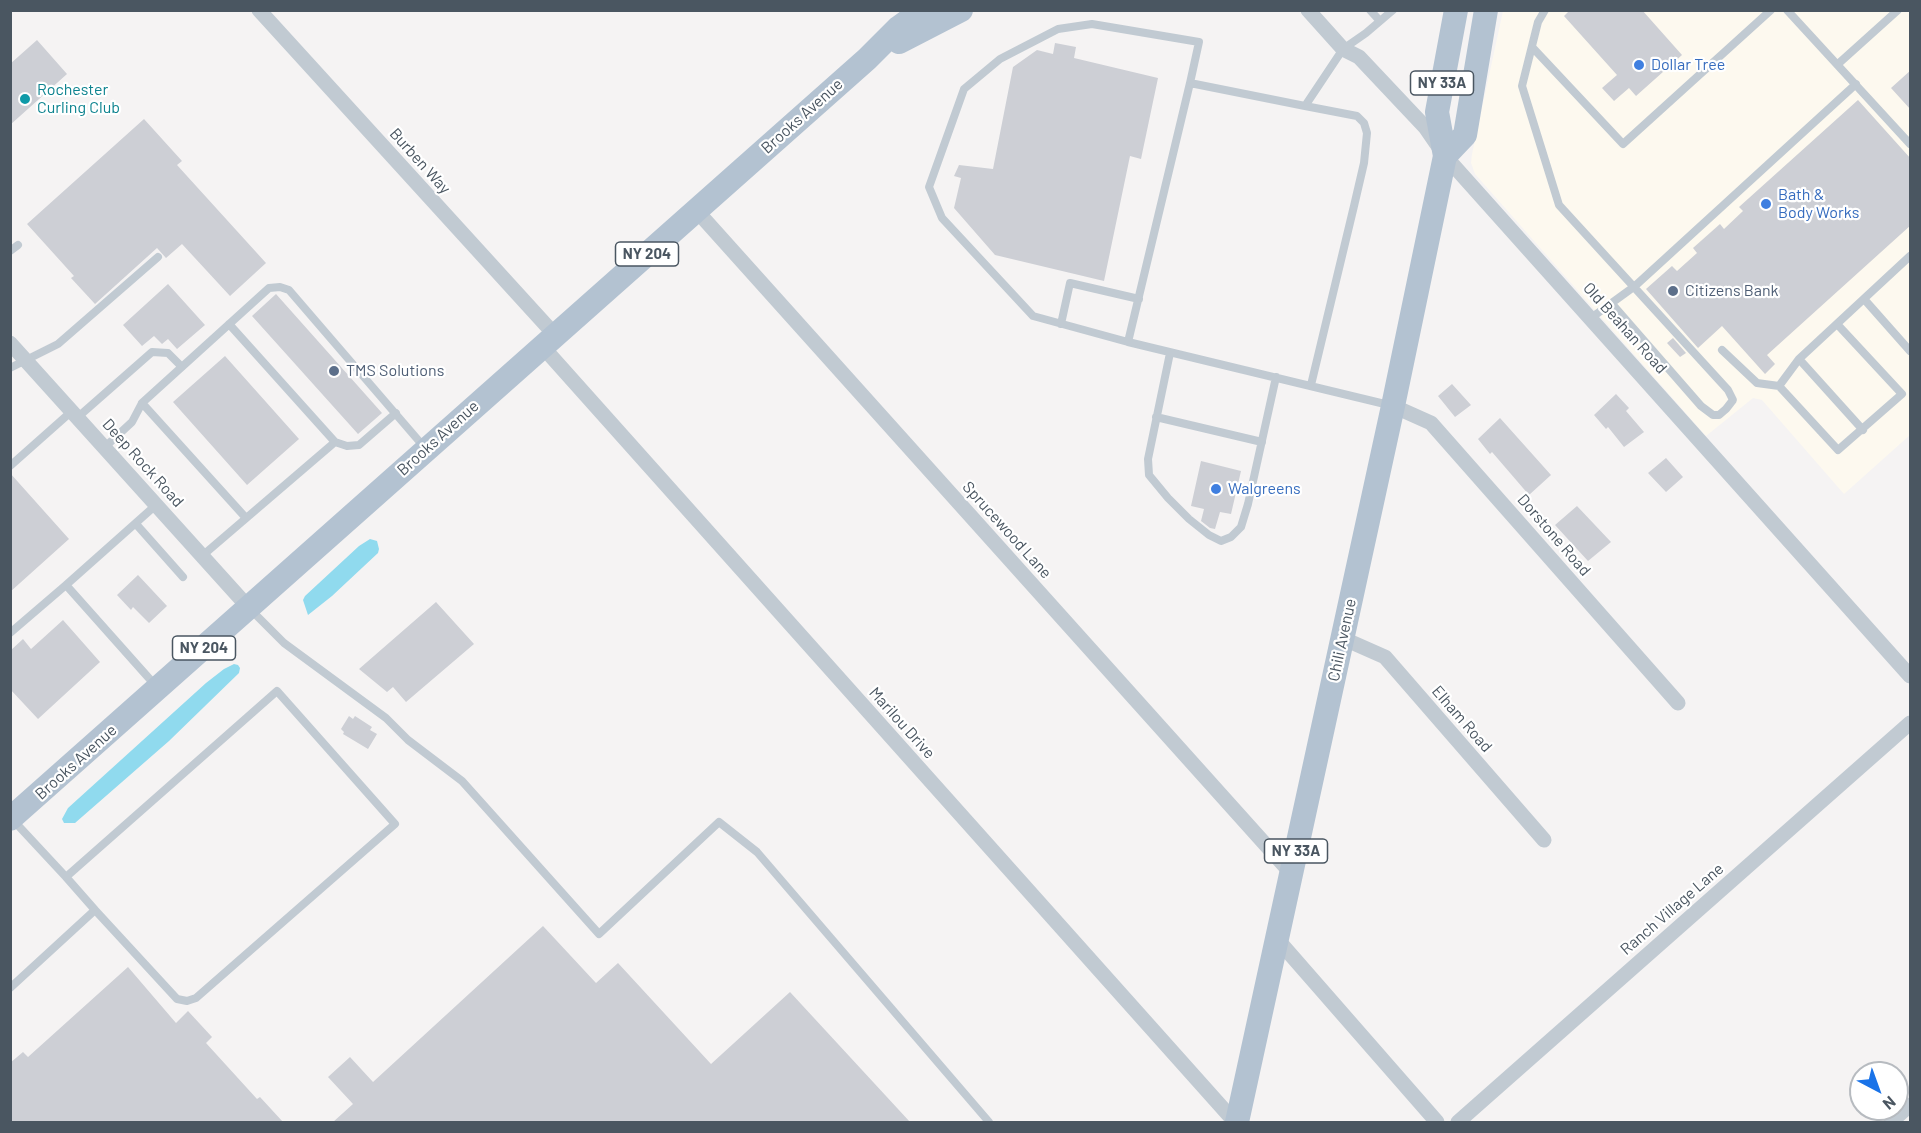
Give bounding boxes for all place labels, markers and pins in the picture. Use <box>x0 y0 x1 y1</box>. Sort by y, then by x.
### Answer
place label: Dollar Tree <box>1651 55 1725 75</box>
marker: Dollar Tree <box>1632 58 1646 72</box>
place label: Rochester Curling Club <box>37 80 120 118</box>
marker: Rochester Curling Club <box>18 92 32 106</box>
place label: Bath & Body Works <box>1778 185 1860 223</box>
marker: Bath & Body Works <box>1759 197 1773 211</box>
place label: Citizens Bank <box>1685 281 1779 301</box>
marker: Citizens Bank <box>1666 284 1680 298</box>
place label: TMS Solutions <box>346 361 444 381</box>
marker: TMS Solutions <box>327 364 341 378</box>
place label: Walgreens <box>1228 479 1301 499</box>
marker: Walgreens <box>1209 482 1223 496</box>

